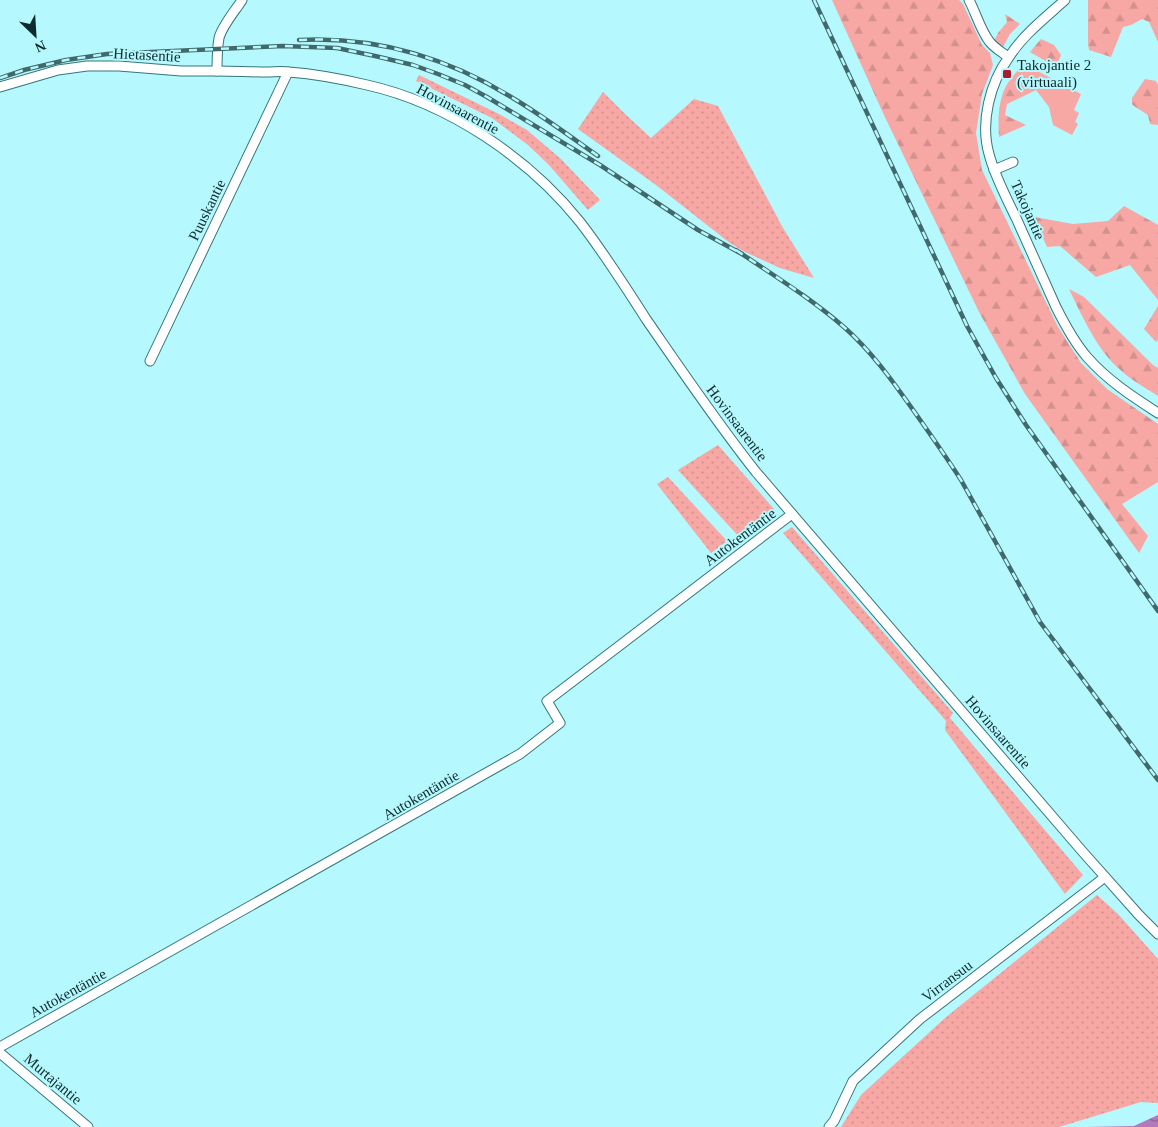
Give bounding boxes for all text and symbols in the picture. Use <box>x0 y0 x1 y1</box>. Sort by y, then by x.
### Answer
north arrow <box>10 10 60 60</box>
text: N <box>33 37 48 55</box>
street label: Hietasentie <box>113 45 181 65</box>
place label: Takojantie 2 (virtuaali) <box>1017 57 1091 91</box>
marker: Takojantie 2 (virtuaali) <box>1001 68 1013 80</box>
street label: Hovinsaarentie <box>414 81 502 138</box>
street label: Puuskantie <box>185 177 229 243</box>
street label: Takojantie <box>1008 178 1048 242</box>
street label: Hovinsaarentie <box>703 382 771 464</box>
street label: Autokentäntie <box>701 505 779 569</box>
street label: Hovinsaarentie <box>962 692 1034 772</box>
street label: Autokentäntie <box>380 767 462 823</box>
street label: Virransuu <box>919 957 976 1005</box>
street label: Autokentäntie <box>27 965 109 1021</box>
street label: Murtajantie <box>21 1050 85 1108</box>

